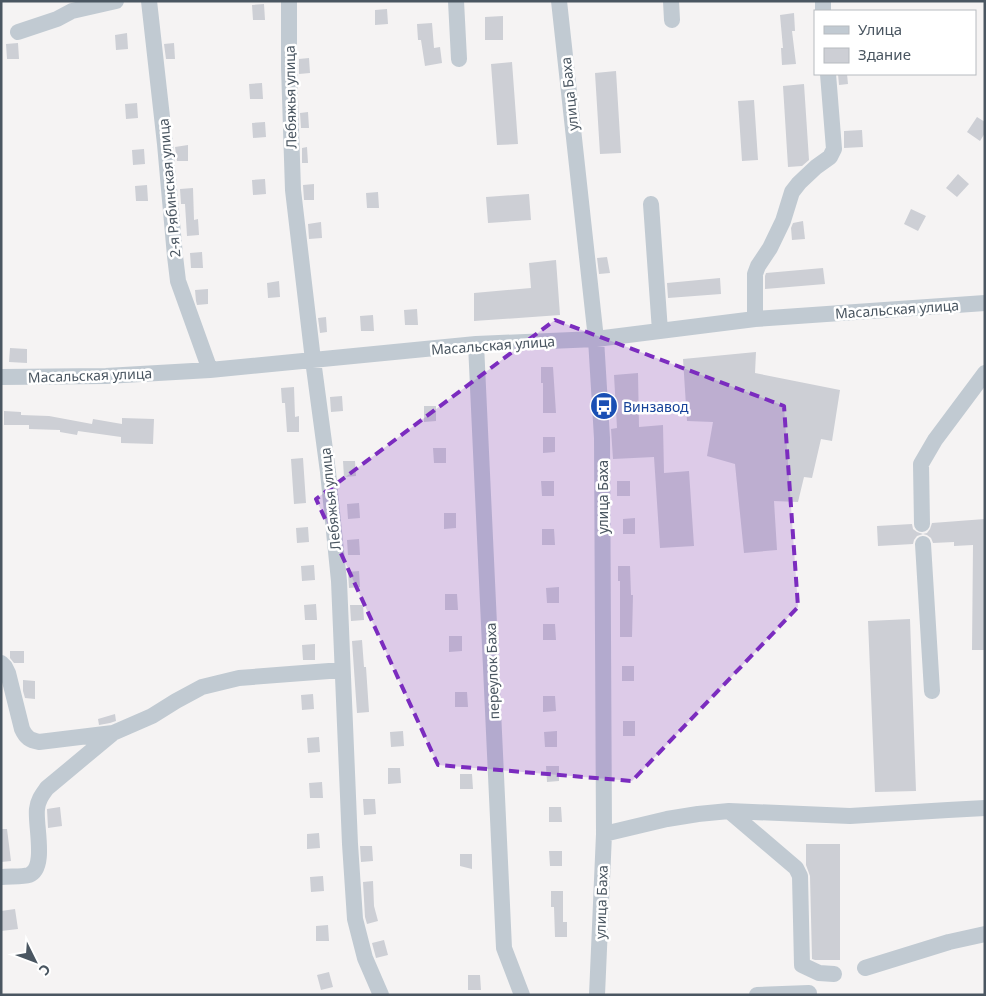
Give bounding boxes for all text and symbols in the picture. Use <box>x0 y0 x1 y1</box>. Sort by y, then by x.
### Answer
legend <box>814 10 976 75</box>
text: Улица <box>858 19 902 39</box>
text: Здание <box>858 44 911 64</box>
street label: Лебяжья улица <box>280 45 300 149</box>
street label: улица Баха <box>556 56 582 132</box>
street label: 2-я Рябинская улица <box>153 118 185 258</box>
street label: Масальская улица <box>834 295 960 323</box>
street label: Масальская улица <box>430 331 556 359</box>
street label: Масальская улица <box>28 363 152 387</box>
bus stop icon: Винзавод <box>589 391 619 421</box>
place label: Винзавод <box>623 397 689 416</box>
street label: Лебяжья улица <box>315 447 345 551</box>
street label: улица Баха <box>593 460 612 534</box>
street label: переулок Баха <box>481 622 503 720</box>
street label: улица Баха <box>590 865 612 939</box>
north arrow <box>10 936 60 986</box>
text: С <box>35 960 55 980</box>

